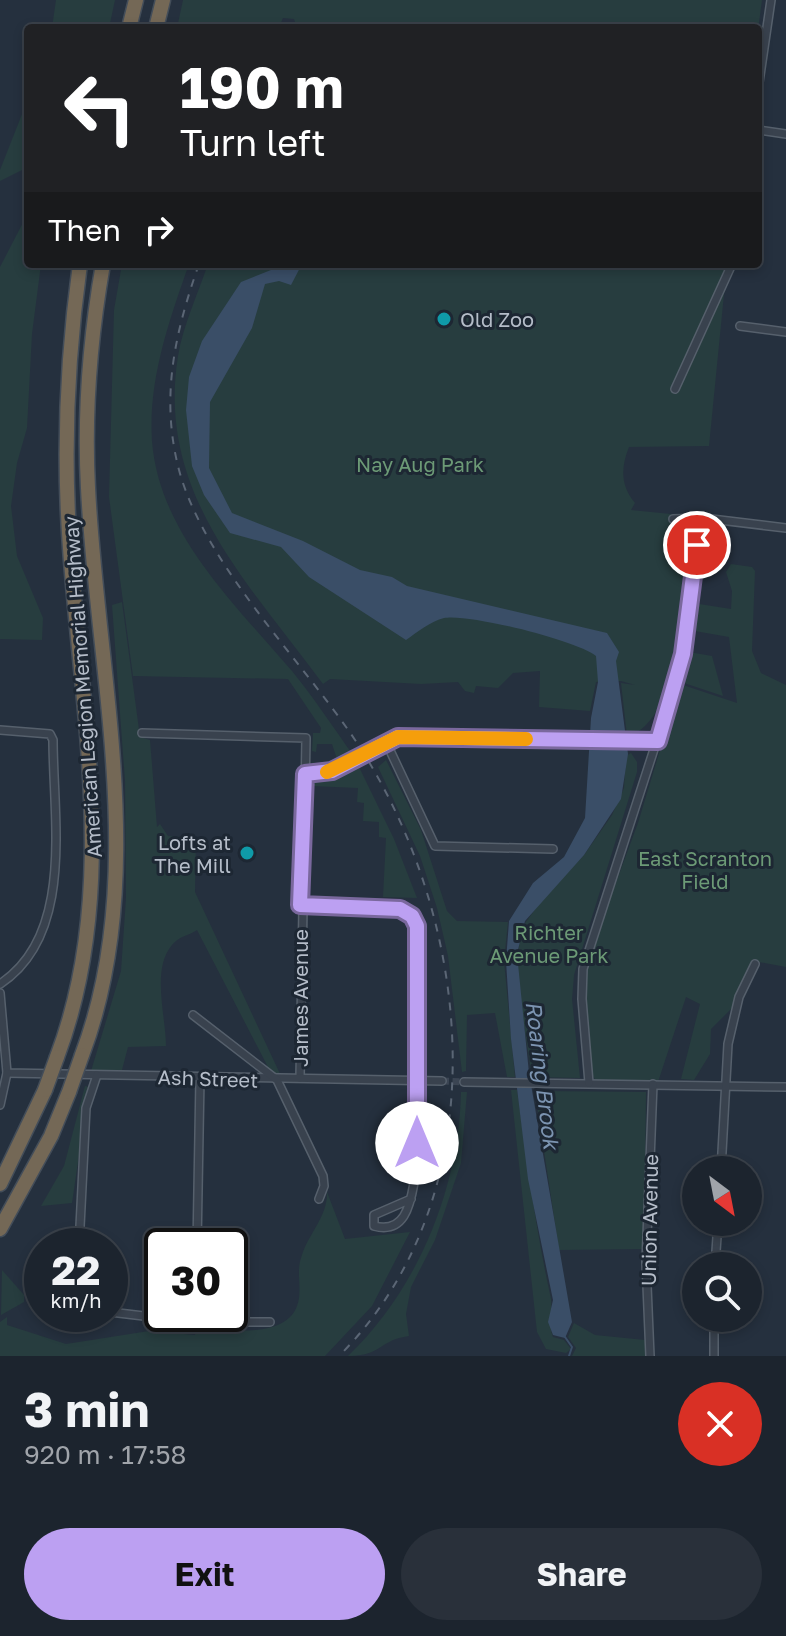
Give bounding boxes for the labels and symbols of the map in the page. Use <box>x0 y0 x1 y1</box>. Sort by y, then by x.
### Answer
place label: Old Zoo <box>460 307 534 331</box>
marker: Old Zoo <box>435 310 453 328</box>
park label: Nay Aug Park <box>356 452 484 476</box>
pin <box>663 511 731 579</box>
street label: American Legion Memorial Highway <box>58 515 106 859</box>
place label: Lofts at The Mill <box>154 830 231 877</box>
marker: Lofts at The Mill <box>238 844 256 862</box>
park label: East Scranton Field <box>638 846 772 893</box>
park label: Richter Avenue Park <box>490 920 608 967</box>
street label: James Avenue <box>288 929 312 1067</box>
water label: Roaring Brook <box>521 999 566 1153</box>
street label: Ash Street <box>157 1064 259 1092</box>
position arrow <box>375 1101 459 1185</box>
street label: Union Avenue <box>636 1154 662 1286</box>
north arrow <box>682 1156 762 1236</box>
speed limit sign: 30 <box>144 1228 248 1332</box>

